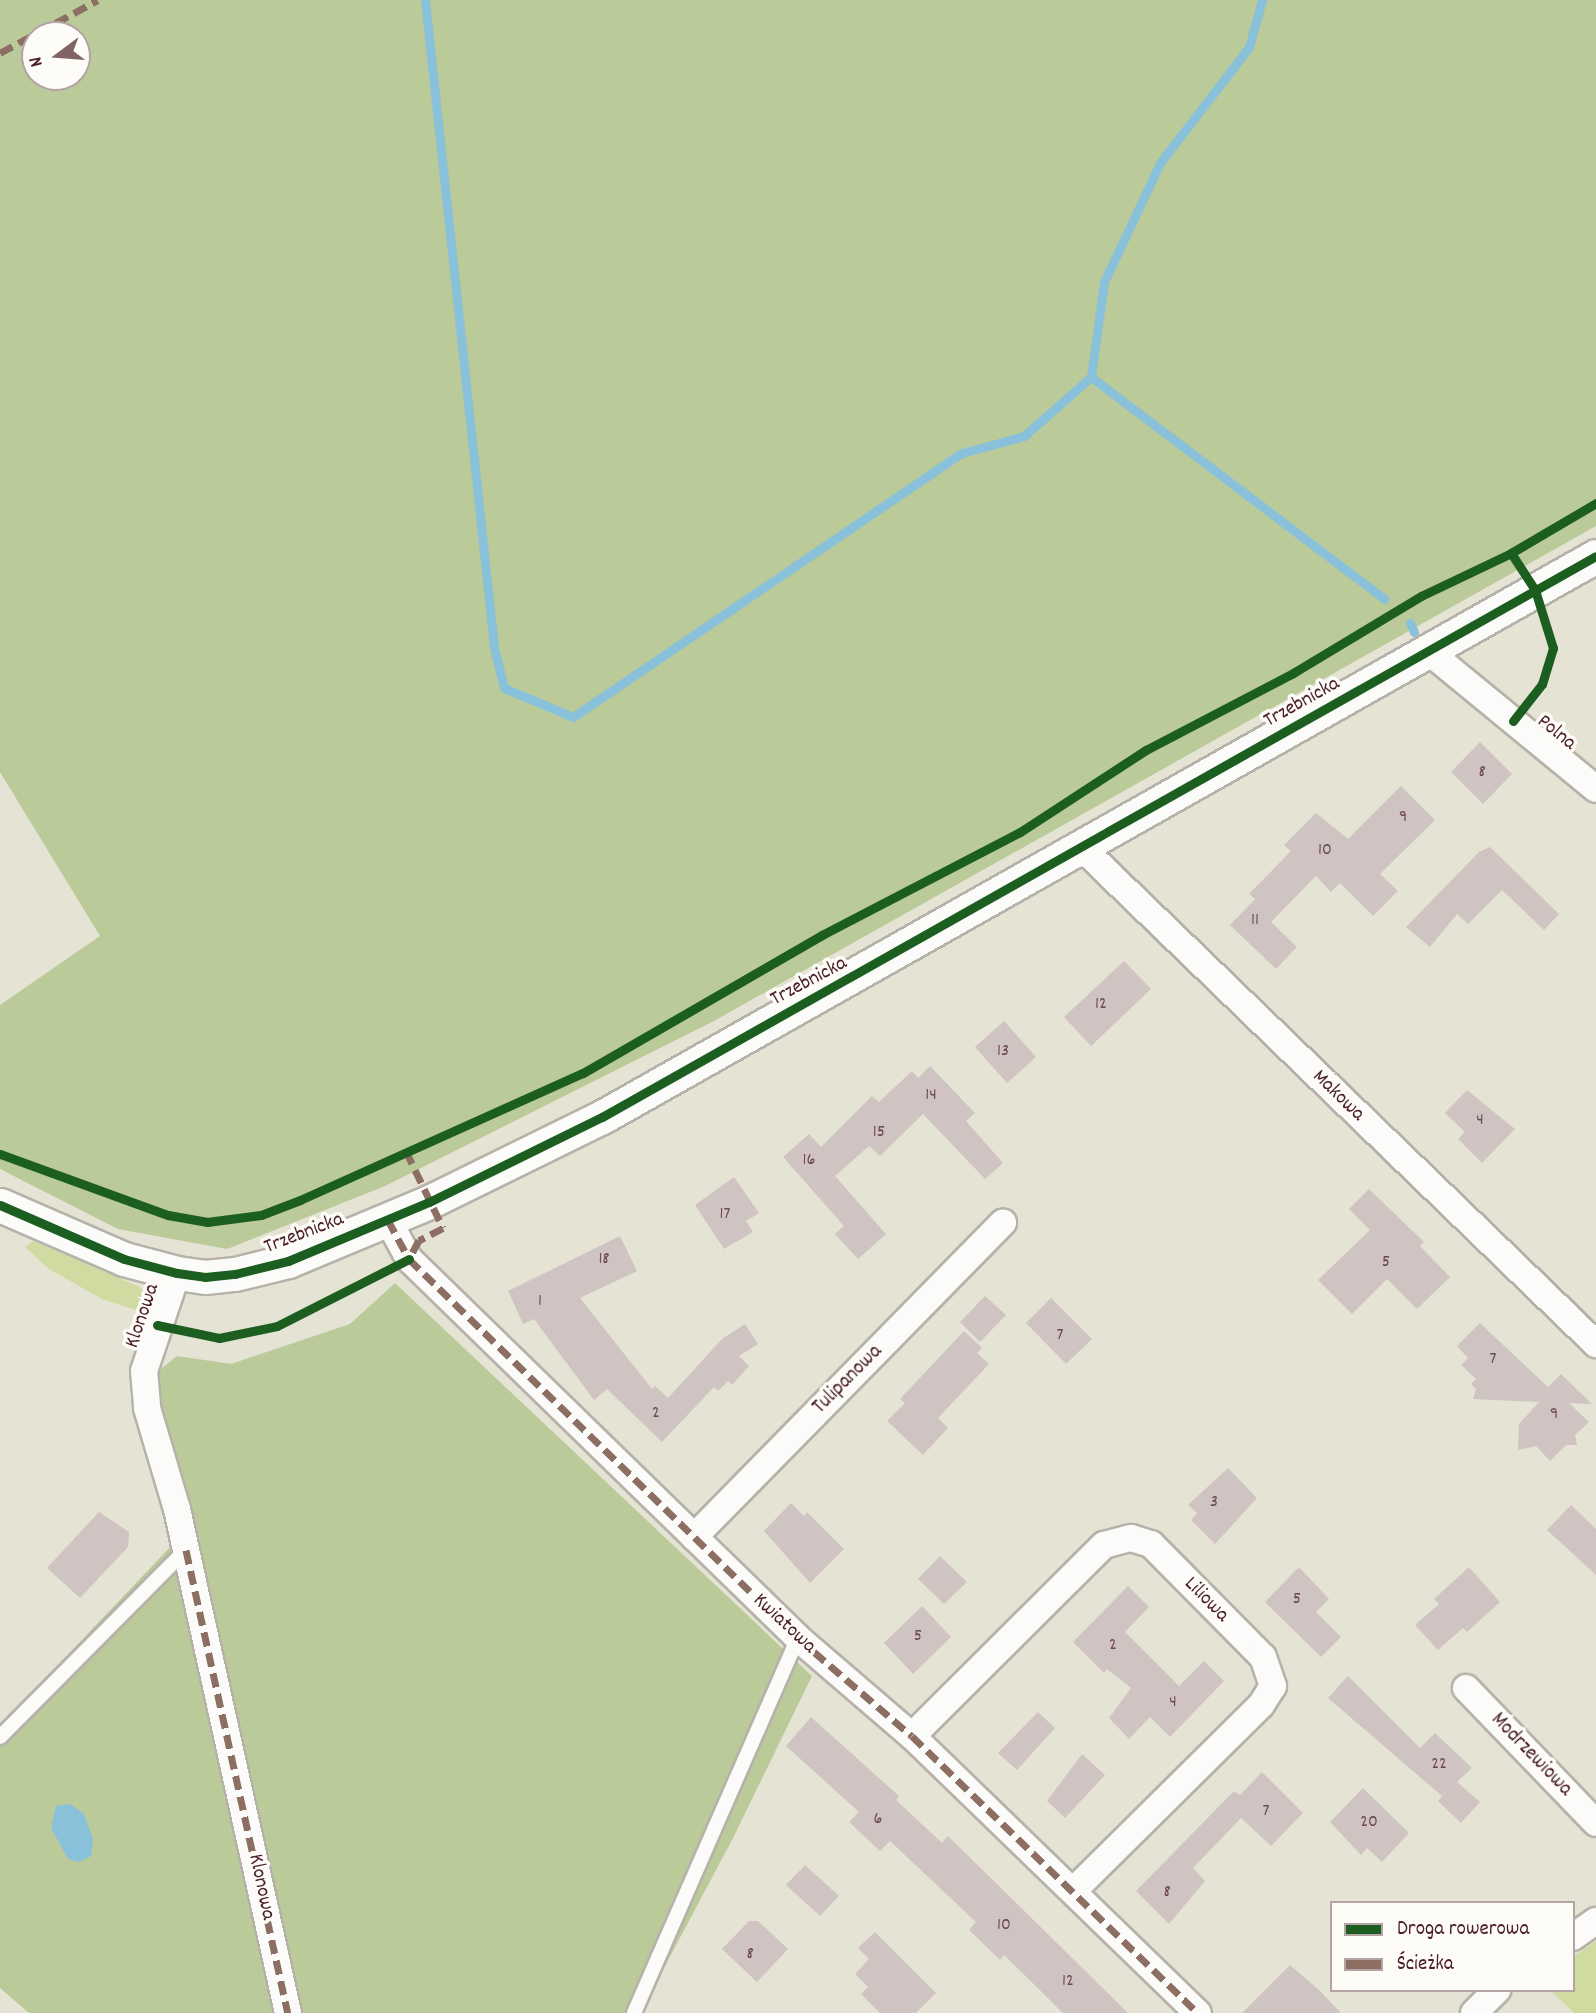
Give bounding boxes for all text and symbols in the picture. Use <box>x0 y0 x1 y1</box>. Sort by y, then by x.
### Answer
north arrow <box>21 21 91 91</box>
text: N <box>23 53 52 70</box>
street label: Trzebnicka <box>1260 672 1344 734</box>
street label: Polna <box>1531 710 1581 756</box>
house number: 8 <box>1478 762 1486 784</box>
house number: 9 <box>1399 807 1407 829</box>
house number: 10 <box>1318 840 1332 862</box>
house number: 11 <box>1251 910 1259 932</box>
street label: Trzebnicka <box>766 951 852 1013</box>
house number: 12 <box>1095 994 1107 1016</box>
house number: 13 <box>997 1041 1009 1063</box>
street label: Makowa <box>1306 1065 1370 1127</box>
house number: 14 <box>925 1085 937 1107</box>
house number: 4 <box>1476 1110 1484 1132</box>
house number: 15 <box>873 1122 885 1144</box>
house number: 16 <box>803 1150 815 1172</box>
house number: 17 <box>720 1204 730 1226</box>
street label: Trzebnicka <box>261 1207 347 1261</box>
house number: 18 <box>598 1249 610 1271</box>
house number: 5 <box>1382 1252 1390 1274</box>
street label: Klonowa <box>120 1280 166 1352</box>
house number: 1 <box>538 1291 542 1313</box>
house number: 7 <box>1057 1325 1063 1347</box>
street label: Tulipanowa <box>808 1340 888 1420</box>
house number: 7 <box>1490 1349 1496 1371</box>
house number: 2 <box>652 1403 660 1425</box>
house number: 9 <box>1550 1404 1558 1426</box>
house number: 3 <box>1210 1492 1218 1514</box>
street label: Liliowa <box>1178 1572 1234 1628</box>
street label: Kwiatowa <box>747 1588 821 1660</box>
house number: 5 <box>1293 1589 1301 1611</box>
house number: 5 <box>914 1626 922 1648</box>
house number: 2 <box>1109 1635 1117 1657</box>
house number: 4 <box>1169 1692 1177 1714</box>
street label: Modrzewiowa <box>1485 1708 1577 1802</box>
house number: 22 <box>1431 1754 1447 1776</box>
house number: 7 <box>1263 1801 1269 1823</box>
house number: 6 <box>874 1809 882 1831</box>
house number: 20 <box>1360 1812 1378 1834</box>
street label: Klonowa <box>242 1852 280 1922</box>
house number: 8 <box>1163 1882 1171 1904</box>
legend <box>1330 1901 1575 1992</box>
house number: 10 <box>997 1915 1011 1937</box>
text: Droga rowerowa <box>1397 1915 1529 1945</box>
house number: 8 <box>746 1944 754 1966</box>
text: Ścieżka <box>1397 1950 1454 1980</box>
house number: 12 <box>1062 1971 1074 1993</box>

